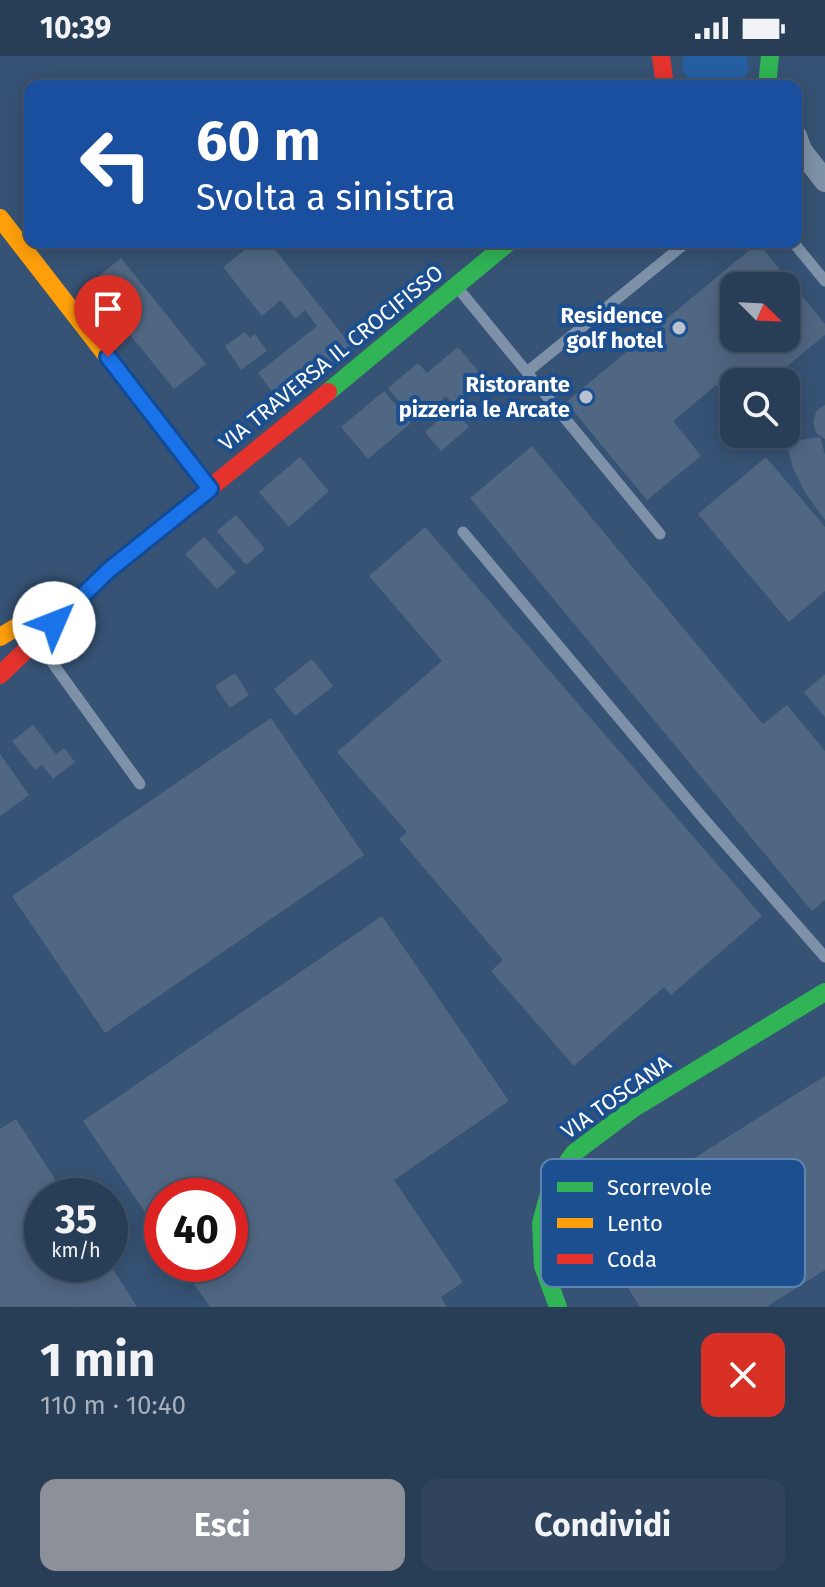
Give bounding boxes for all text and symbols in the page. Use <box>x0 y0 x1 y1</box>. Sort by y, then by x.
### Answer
text: 10:39 <box>40 10 111 46</box>
text: 60 m <box>196 108 321 175</box>
icon: left <box>64 112 168 216</box>
text: Svolta a sinistra <box>196 176 456 220</box>
street label: VIA TRAVERSA IL CROCIFISSO <box>213 259 449 457</box>
north arrow <box>720 272 800 352</box>
map controls <box>720 272 800 448</box>
pin <box>74 275 142 357</box>
icon: arrive <box>86 287 130 331</box>
place label: Residence golf hotel <box>561 302 663 354</box>
marker: Residence golf hotel <box>670 319 688 337</box>
button: search <box>720 368 800 448</box>
place label: Ristorante pizzeria le Arcate <box>399 371 570 423</box>
marker: Ristorante pizzeria le Arcate <box>577 388 595 406</box>
position arrow <box>12 581 96 665</box>
street label: VIA TOSCANA <box>556 1049 676 1145</box>
legend <box>541 1159 805 1287</box>
text: Scorrevole <box>607 1174 712 1201</box>
speed limit sign: 40 <box>144 1178 248 1282</box>
text: 35 <box>55 1196 97 1244</box>
text: Lento <box>607 1210 663 1237</box>
text: km/h <box>51 1238 101 1262</box>
text: Coda <box>607 1246 657 1273</box>
text: 1 min <box>40 1331 155 1389</box>
button: close <box>701 1333 785 1417</box>
text: 110 m · 10:40 <box>40 1390 186 1421</box>
button: Esci <box>40 1479 405 1571</box>
button: Condividi <box>421 1479 785 1571</box>

